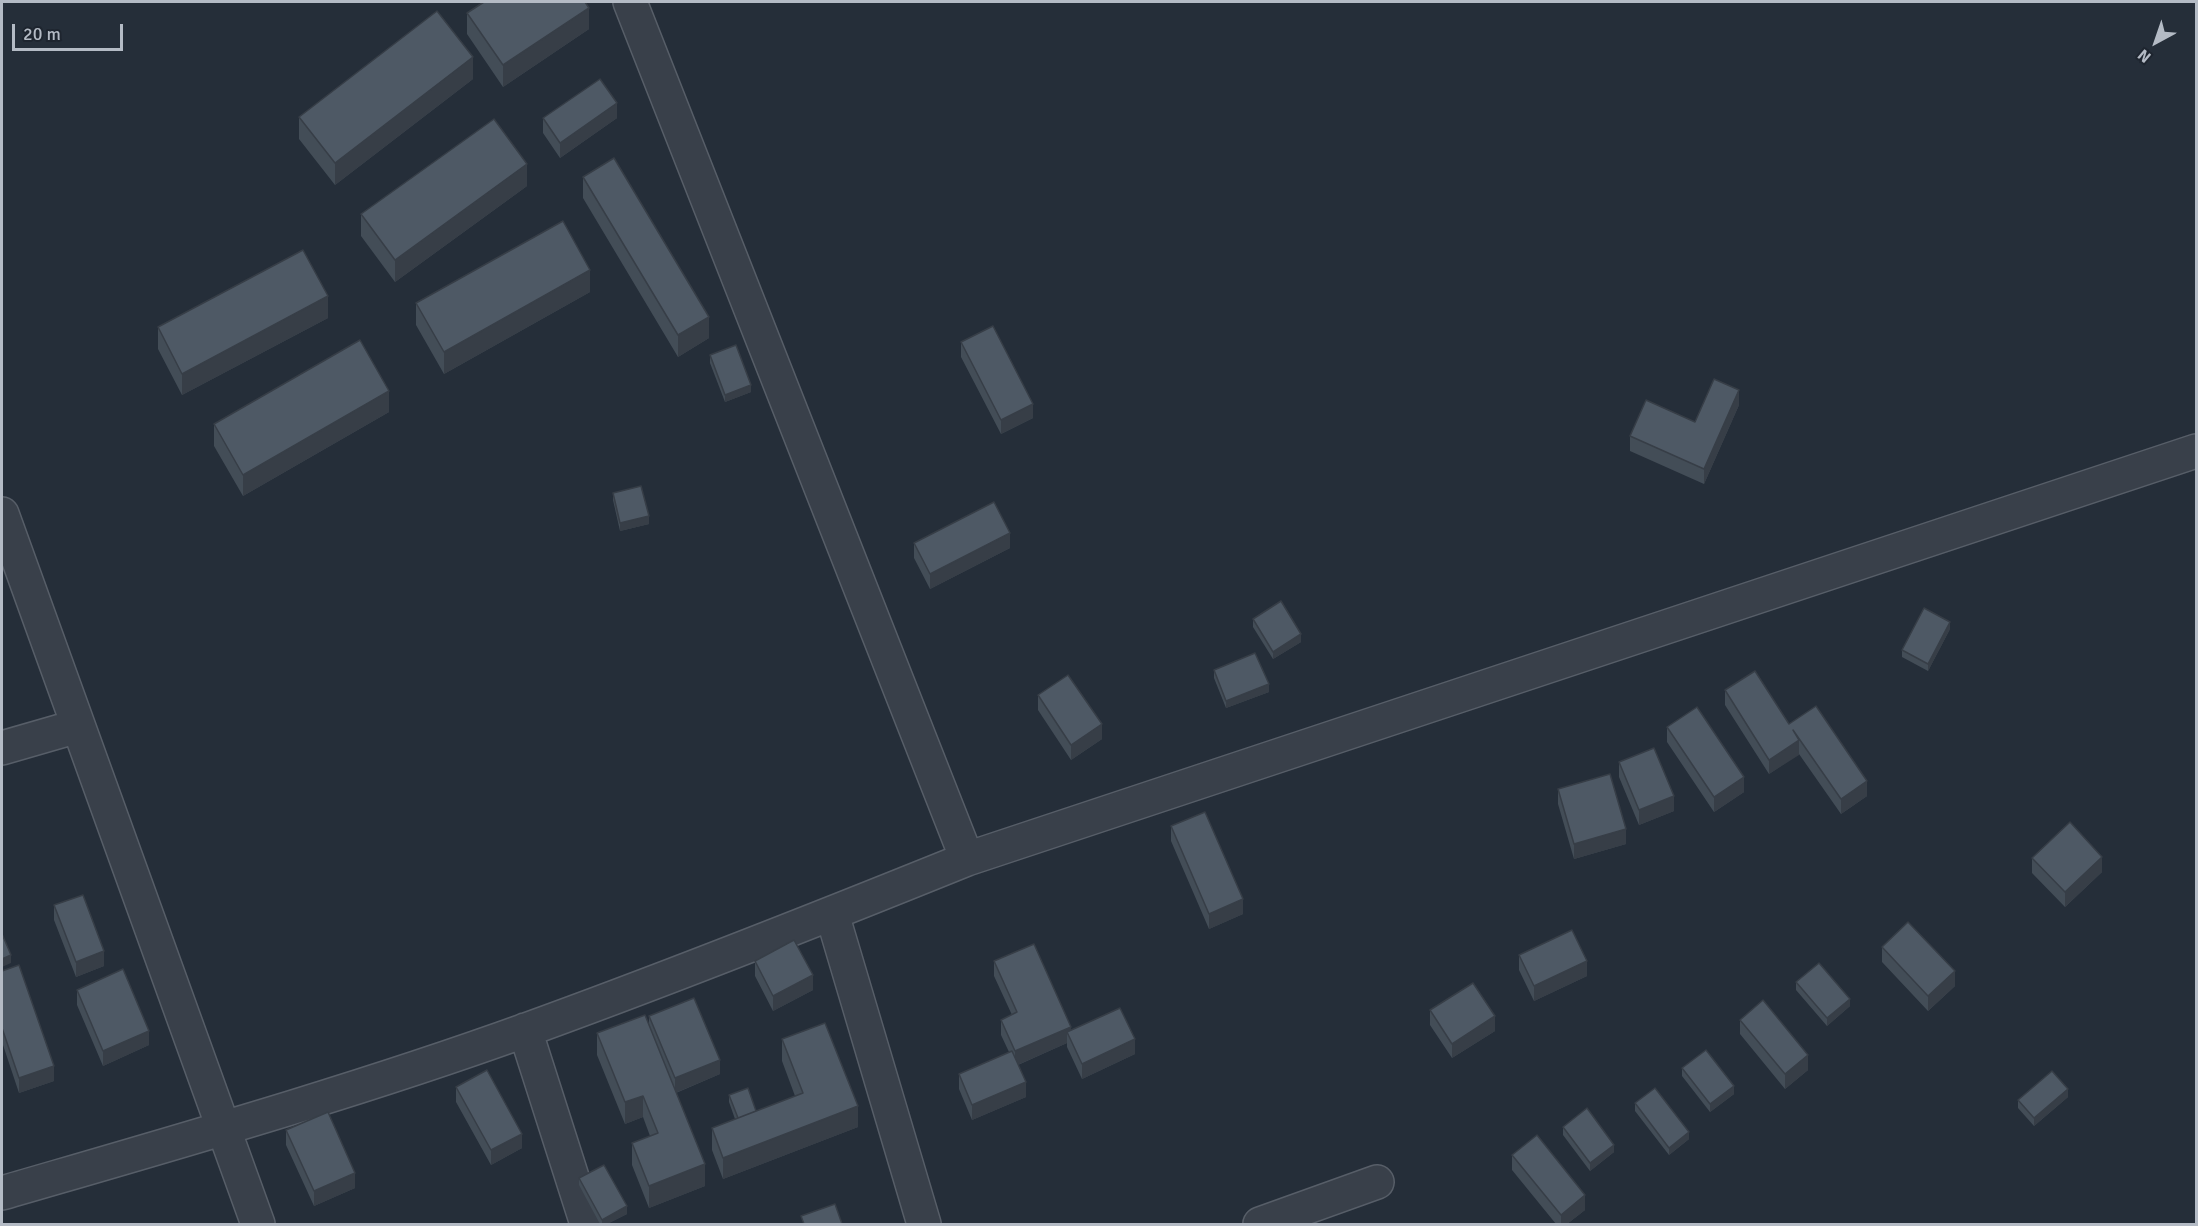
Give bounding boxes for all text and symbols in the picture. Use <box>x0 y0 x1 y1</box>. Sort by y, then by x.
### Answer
scale bar <box>15 12 126 50</box>
north arrow <box>2126 12 2186 72</box>
text: 20 m <box>23 23 61 45</box>
text: N <box>2134 45 2155 67</box>

